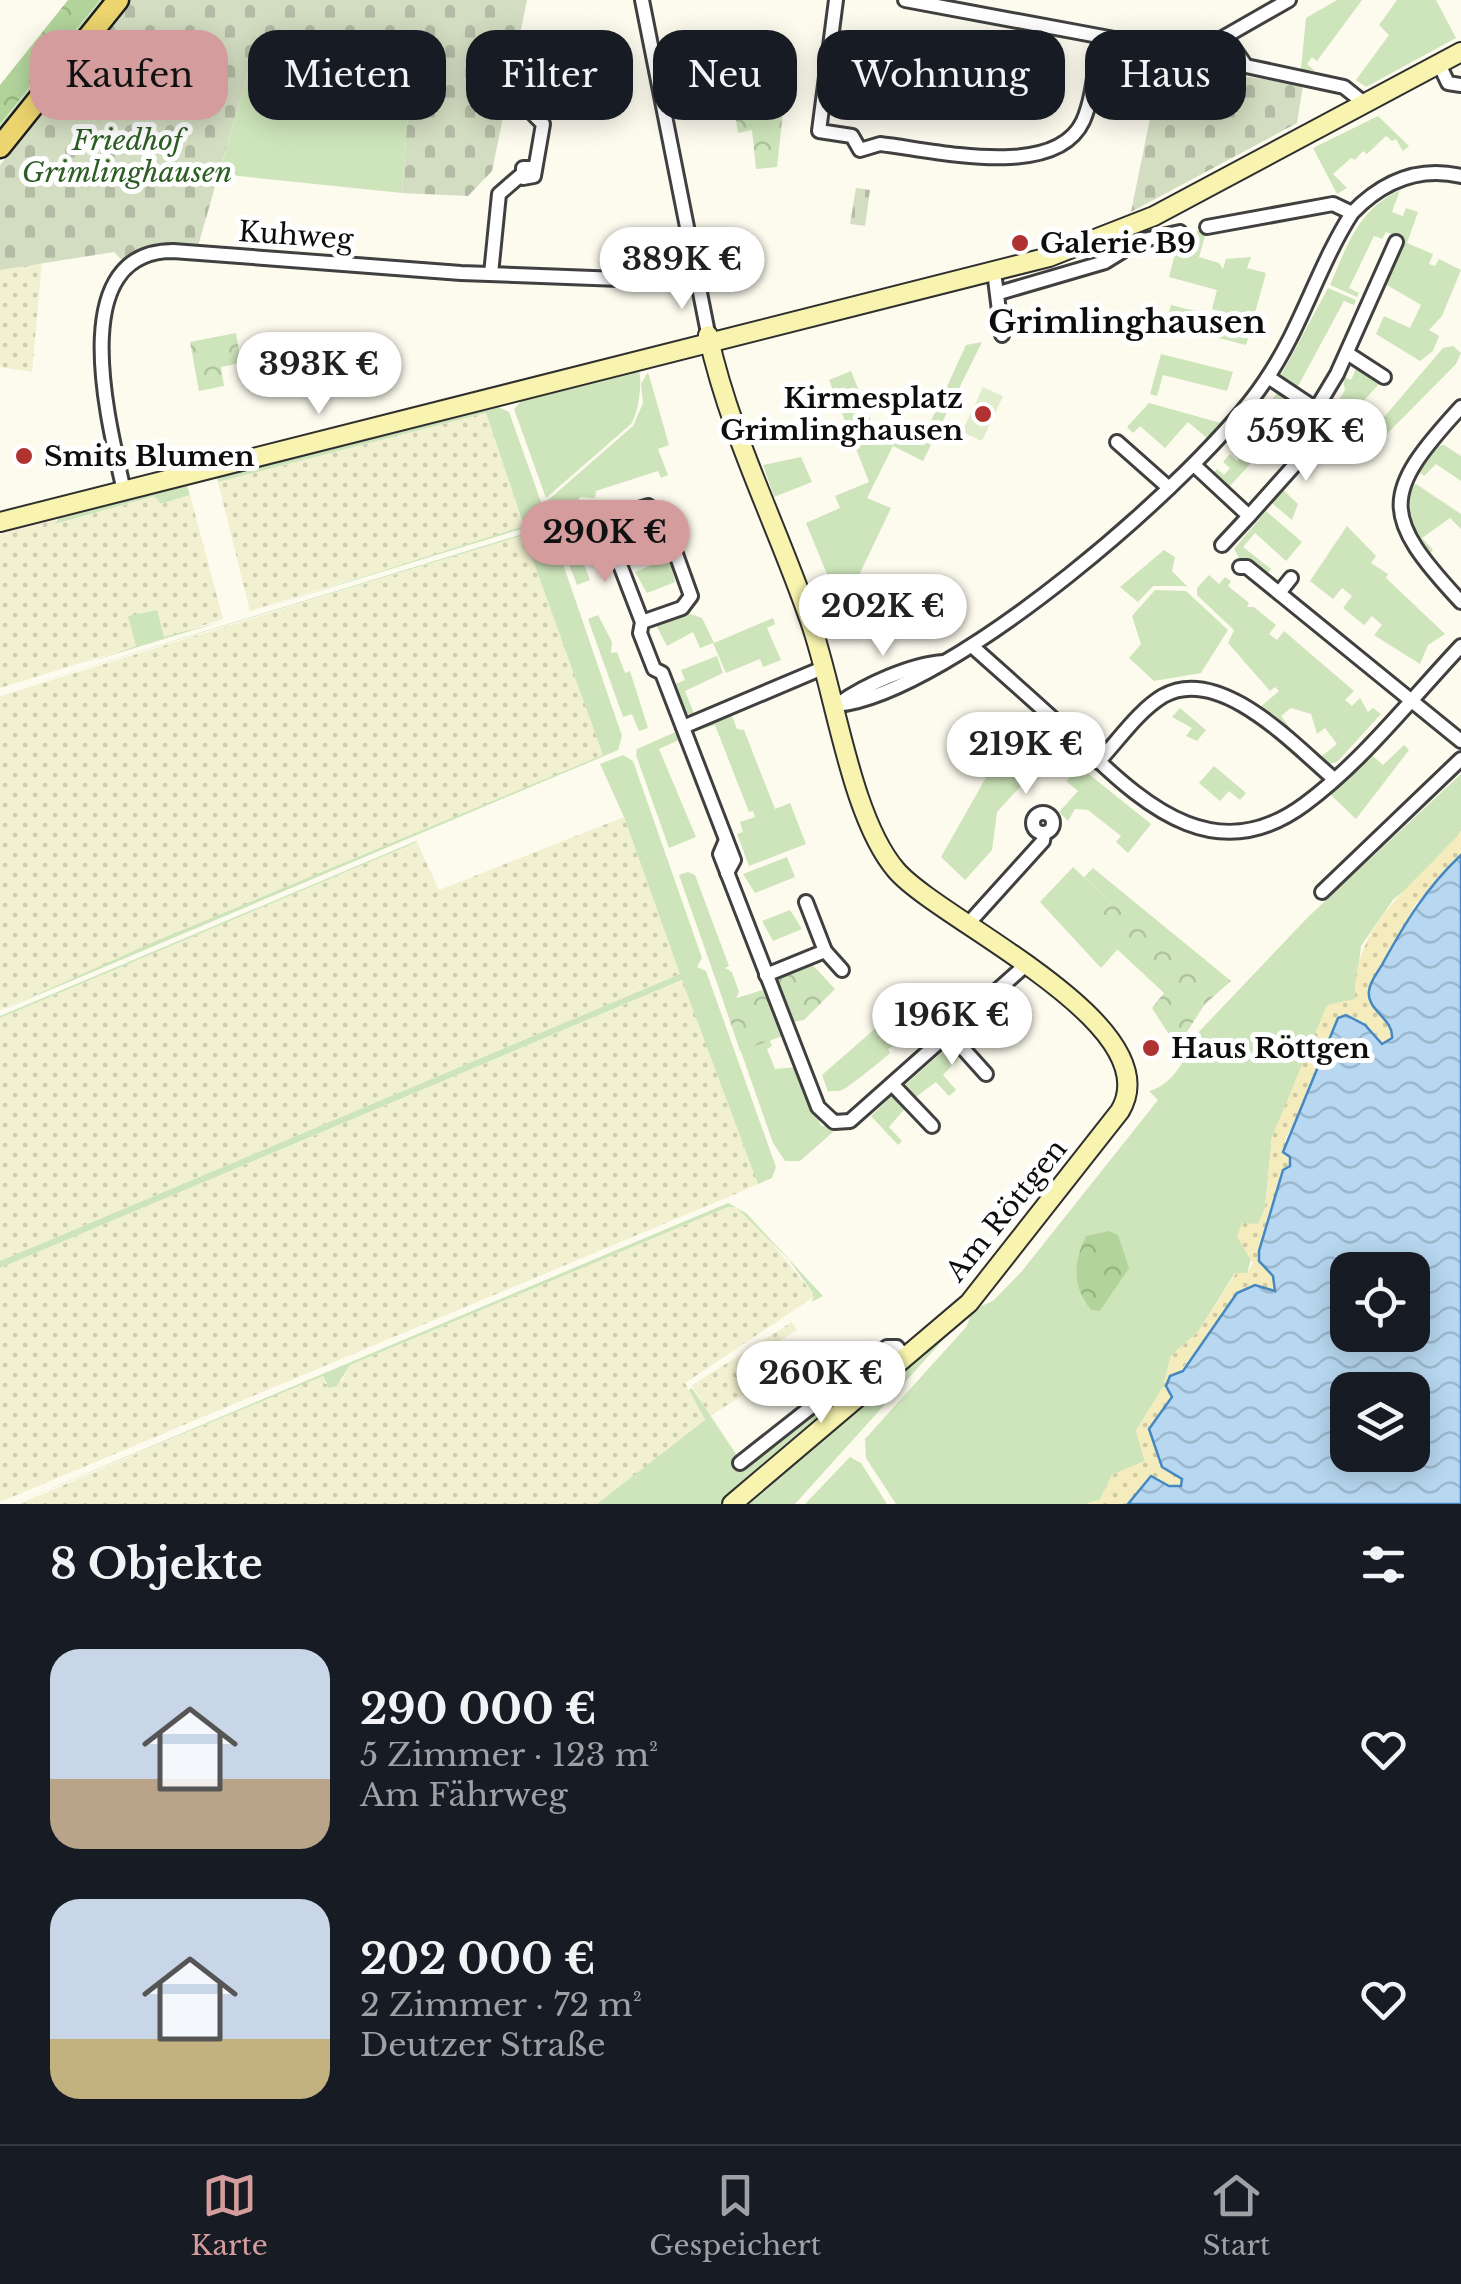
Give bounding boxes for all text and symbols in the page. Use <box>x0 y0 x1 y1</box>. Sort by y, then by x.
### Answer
chip: Kaufen <box>30 30 228 120</box>
chip: Mieten <box>248 30 446 120</box>
chip: Filter <box>466 30 633 120</box>
chip: Neu <box>653 30 797 120</box>
chip: Wohnung <box>817 30 1065 120</box>
chip: Haus <box>1085 30 1246 120</box>
park label: Friedhof Grimlinghausen <box>22 123 232 190</box>
street label: Kuhweg <box>237 214 356 257</box>
place label: Galerie B9 <box>1040 226 1196 261</box>
pin: 389K € <box>601 227 763 312</box>
marker: Galerie B9 <box>1009 232 1031 254</box>
text: 389K € <box>622 239 742 279</box>
district label: Grimlinghausen <box>988 302 1266 342</box>
pin: 393K € <box>238 332 400 417</box>
text: 393K € <box>259 344 379 384</box>
place label: Kirmesplatz Grimlinghausen <box>720 381 963 448</box>
pin: 559K € <box>1225 399 1387 484</box>
marker: Kirmesplatz Grimlinghausen <box>972 403 994 425</box>
text: 559K € <box>1247 411 1365 451</box>
place label: Smits Blumen <box>44 439 255 474</box>
marker: Smits Blumen <box>13 445 35 467</box>
pin: 290K € <box>524 500 686 585</box>
text: 290K € <box>542 512 668 552</box>
pin: 202K € <box>802 574 964 659</box>
text: 202K € <box>821 586 945 626</box>
pin: 219K € <box>945 712 1107 797</box>
text: 219K € <box>969 724 1083 764</box>
pin: 196K € <box>871 983 1033 1068</box>
text: 196K € <box>894 995 1010 1035</box>
place label: Haus Röttgen <box>1171 1031 1370 1066</box>
marker: Haus Röttgen <box>1140 1037 1162 1059</box>
street label: Am Röttgen <box>938 1132 1074 1289</box>
map controls <box>1330 1252 1430 1472</box>
button: locate <box>1330 1252 1430 1352</box>
pin: 260K € <box>740 1341 902 1426</box>
text: 260K € <box>758 1353 884 1393</box>
button: layers <box>1330 1372 1430 1472</box>
icon: filters <box>1356 1537 1411 1592</box>
text: 8 Objekte <box>50 1538 263 1590</box>
text: 290 000 € <box>360 1683 597 1735</box>
icon: home <box>130 1689 250 1809</box>
icon: heart <box>1356 1722 1411 1777</box>
text: 5 Zimmer · 123 m² <box>360 1735 658 1775</box>
text: Am Fährweg <box>360 1775 568 1815</box>
text: 202 000 € <box>360 1933 596 1985</box>
icon: home <box>130 1939 250 2059</box>
icon: heart <box>1356 1972 1411 2027</box>
text: 2 Zimmer · 72 m² <box>360 1985 642 2025</box>
text: Deutzer Straße <box>360 2025 606 2065</box>
tab: Karte <box>191 2168 268 2263</box>
tab: Gespeichert <box>649 2168 821 2263</box>
tab: Start <box>1202 2168 1270 2263</box>

